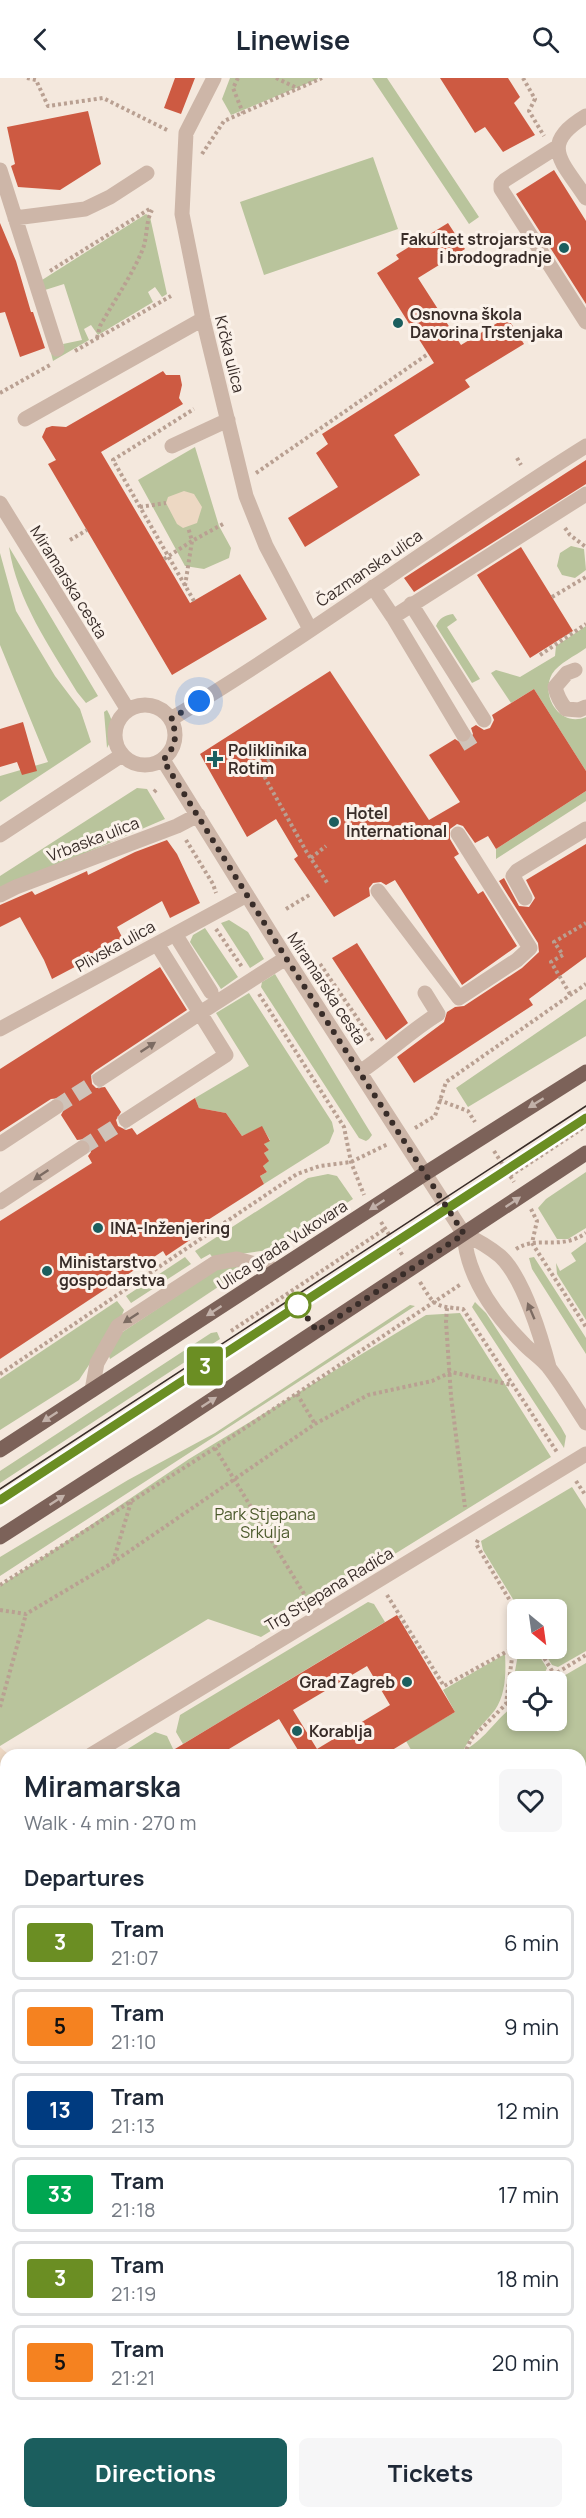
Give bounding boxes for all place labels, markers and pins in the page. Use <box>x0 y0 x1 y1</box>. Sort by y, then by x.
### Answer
place label: Fakultet strojarstva i brodogradnje <box>401 228 552 268</box>
marker: Fakultet strojarstva i brodogradnje <box>557 241 571 255</box>
place label: Osnovna škola Davorina Trstenjaka <box>410 303 563 343</box>
marker: Osnovna škola Davorina Trstenjaka <box>391 316 405 330</box>
place label: Poliklinika Rotim <box>228 739 307 779</box>
marker: Poliklinika Rotim <box>206 750 224 768</box>
place label: Hotel International <box>346 802 447 842</box>
marker: Hotel International <box>327 815 341 829</box>
place label: INA-Inženjering <box>110 1217 230 1239</box>
marker: INA-Inženjering <box>91 1221 105 1235</box>
place label: Ministarstvo gospodarstva <box>59 1251 165 1291</box>
marker: Ministarstvo gospodarstva <box>40 1264 54 1278</box>
unlabelled marker <box>285 1292 311 1318</box>
place label: Grad Zagreb <box>299 1671 395 1693</box>
marker: Grad Zagreb <box>400 1675 414 1689</box>
place label: Korablja <box>309 1720 372 1742</box>
marker: Korablja <box>290 1724 304 1738</box>

